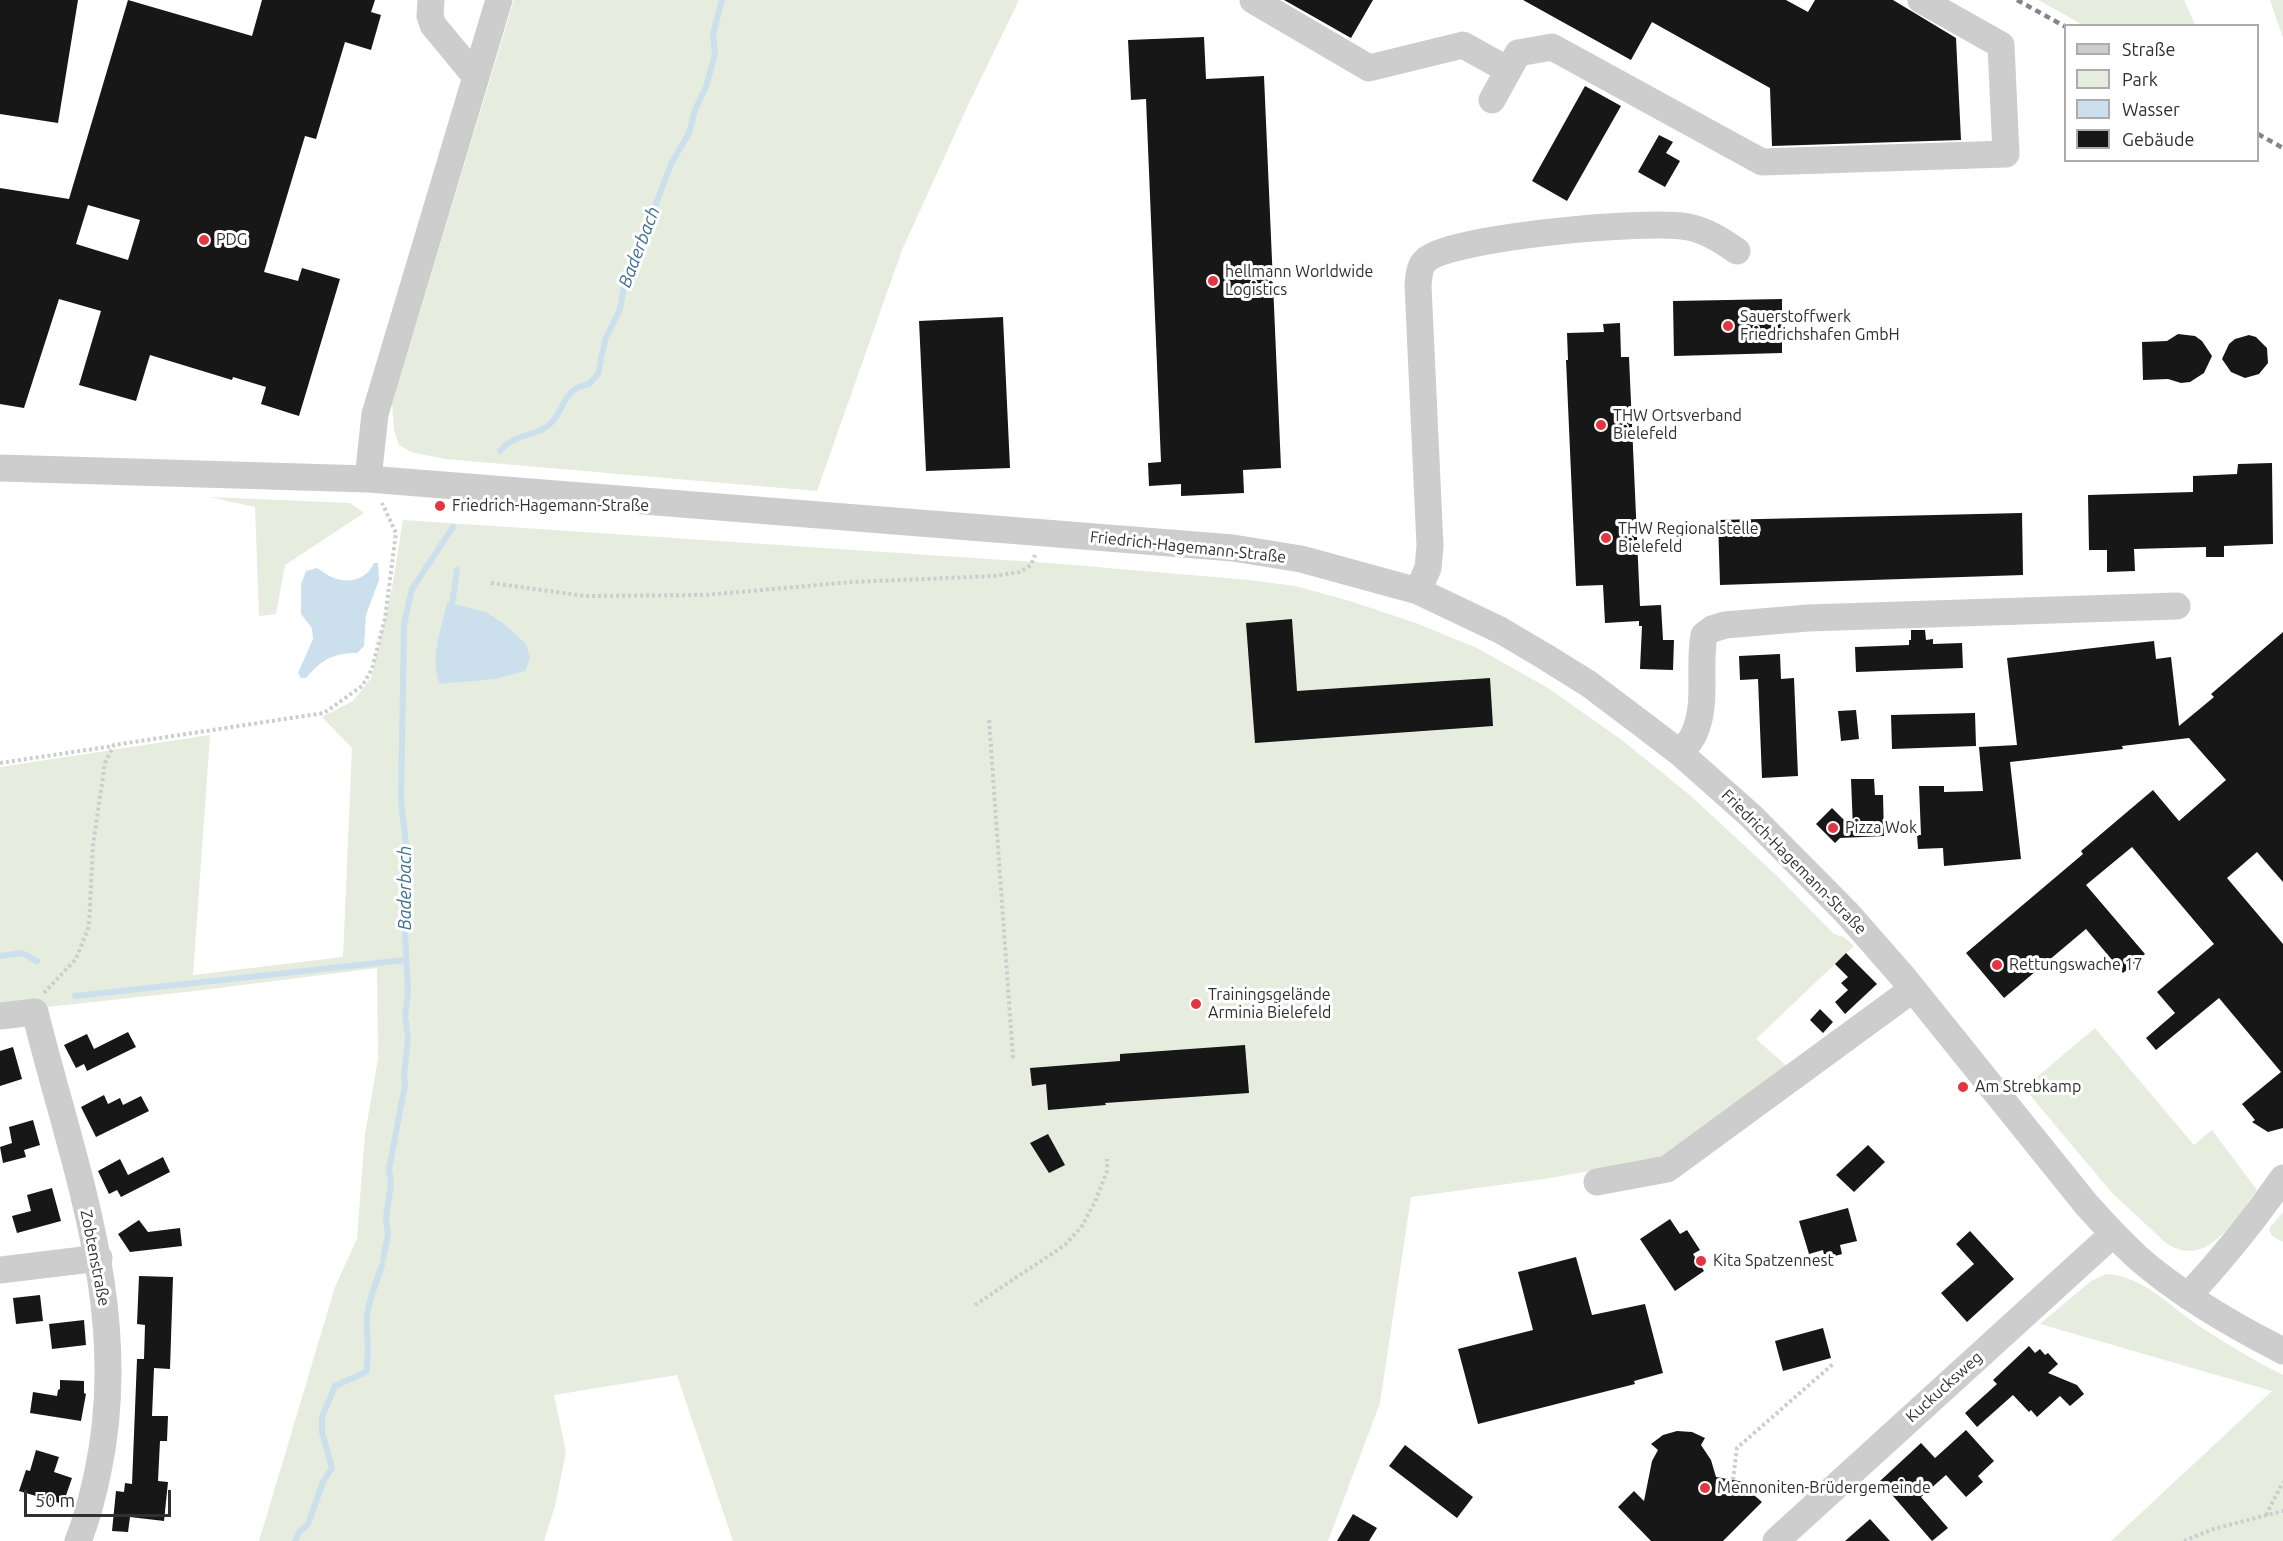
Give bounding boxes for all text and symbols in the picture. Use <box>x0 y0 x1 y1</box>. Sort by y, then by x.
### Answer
legend <box>2064 24 2259 162</box>
text: Straße <box>2122 39 2175 59</box>
text: Park <box>2122 69 2158 89</box>
text: Wasser <box>2122 99 2180 119</box>
text: Gebäude <box>2122 129 2194 149</box>
water label: Baderbach <box>614 204 664 290</box>
place label: PDG <box>216 230 247 250</box>
marker: PDG <box>197 233 211 247</box>
place label: hellmann Worldwide Logistics <box>1225 262 1373 300</box>
marker: hellmann Worldwide Logistics <box>1206 274 1220 288</box>
place label: Sauerstoffwerk Friedrichshafen GmbH <box>1740 307 1900 345</box>
marker: Sauerstoffwerk Friedrichshafen GmbH <box>1721 319 1735 333</box>
place label: THW Ortsverband Bielefeld <box>1613 406 1742 444</box>
marker: THW Ortsverband Bielefeld <box>1594 418 1608 432</box>
place label: Friedrich-Hagemann-Straße <box>452 496 649 516</box>
marker: Friedrich-Hagemann-Straße <box>433 499 447 513</box>
place label: THW Regionalstelle Bielefeld <box>1618 519 1759 557</box>
street label: Friedrich-Hagemann-Straße <box>1089 527 1287 567</box>
marker: THW Regionalstelle Bielefeld <box>1599 531 1613 545</box>
street label: Friedrich-Hagemann-Straße <box>1717 785 1871 939</box>
place label: Pizza Wok <box>1845 818 1917 838</box>
marker: Pizza Wok <box>1826 821 1840 835</box>
water label: Baderbach <box>394 846 416 930</box>
place label: Rettungswache 17 <box>2009 955 2143 975</box>
marker: Rettungswache 17 <box>1990 958 2004 972</box>
place label: Trainingsgelände Arminia Bielefeld <box>1208 985 1331 1023</box>
marker: Trainingsgelände Arminia Bielefeld <box>1189 997 1203 1011</box>
place label: Am Strebkamp <box>1975 1077 2081 1097</box>
marker: Am Strebkamp <box>1956 1080 1970 1094</box>
street label: Zobtenstraße <box>76 1208 114 1308</box>
place label: Kita Spatzennest <box>1713 1251 1834 1271</box>
marker: Kita Spatzennest <box>1694 1254 1708 1268</box>
street label: Kuckucksweg <box>1902 1348 1986 1426</box>
scale bar <box>27 1478 174 1516</box>
place label: Mennoniten-Brüdergemeinde <box>1717 1478 1931 1498</box>
marker: Mennoniten-Brüdergemeinde <box>1698 1481 1712 1495</box>
text: 50 m <box>35 1490 75 1510</box>

